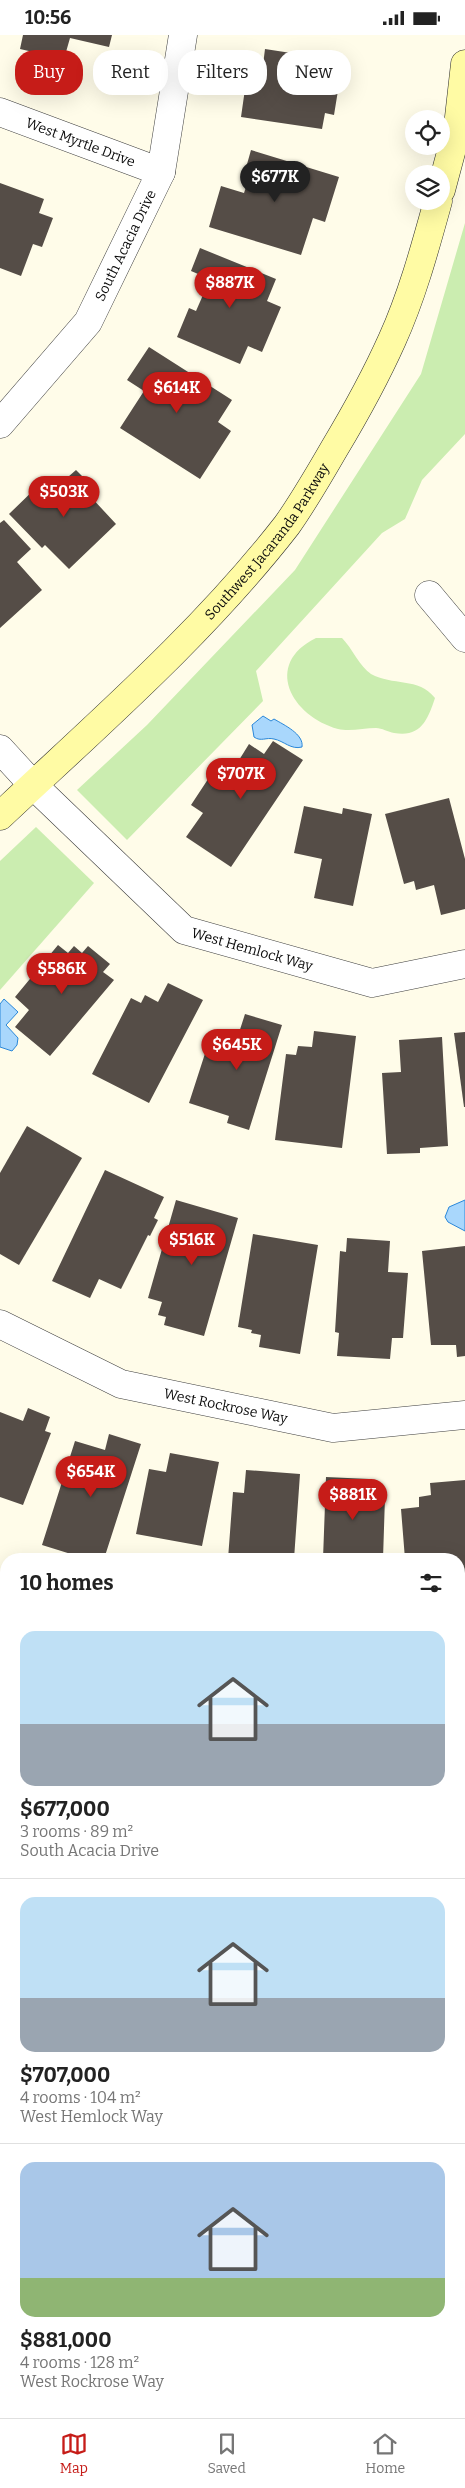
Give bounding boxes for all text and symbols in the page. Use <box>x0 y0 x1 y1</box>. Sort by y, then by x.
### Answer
text: 10:56 <box>25 6 71 29</box>
chip: Buy <box>15 50 83 95</box>
chip: Rent <box>93 50 168 95</box>
chip: Filters <box>178 50 267 95</box>
chip: New <box>277 50 351 95</box>
map controls <box>405 110 450 210</box>
button: locate <box>405 110 450 155</box>
street label: West Myrtle Drive <box>24 114 138 170</box>
pin: $677K <box>240 161 310 203</box>
button: layers <box>405 165 450 210</box>
text: $677K <box>251 167 299 186</box>
street label: South Acacia Drive <box>91 187 160 304</box>
pin: $887K <box>195 267 265 309</box>
text: $887K <box>205 273 255 292</box>
pin: $614K <box>142 371 212 414</box>
text: $614K <box>153 378 201 397</box>
street label: Southwest Jacaranda Parkway <box>201 459 333 623</box>
pin: $503K <box>29 475 99 518</box>
text: $503K <box>40 482 88 501</box>
pin: $707K <box>206 757 276 800</box>
text: $707K <box>217 764 265 783</box>
street label: West Hemlock Way <box>190 924 315 975</box>
pin: $586K <box>27 953 97 995</box>
text: $586K <box>37 959 87 978</box>
pin: $645K <box>202 1029 272 1071</box>
text: $645K <box>212 1035 262 1054</box>
pin: $516K <box>157 1223 227 1266</box>
text: $516K <box>169 1230 215 1249</box>
street label: West Rockrose Way <box>162 1385 290 1427</box>
pin: $654K <box>56 1455 126 1498</box>
text: $654K <box>67 1462 115 1481</box>
pin: $881K <box>318 1479 388 1521</box>
text: $881K <box>329 1485 377 1504</box>
icon: filters <box>417 1569 445 1597</box>
text: 10 homes <box>20 1570 114 1596</box>
icon: home <box>188 1664 278 1754</box>
text: $677,000 <box>20 1796 110 1822</box>
text: 3 rooms · 89 m² <box>20 1822 133 1841</box>
text: South Acacia Drive <box>20 1841 159 1860</box>
icon: home <box>188 1929 278 2019</box>
text: $707,000 <box>20 2062 110 2088</box>
text: 4 rooms · 104 m² <box>20 2088 141 2107</box>
text: West Hemlock Way <box>20 2107 163 2126</box>
icon: home <box>188 2194 278 2284</box>
text: $881,000 <box>20 2327 111 2353</box>
text: 4 rooms · 128 m² <box>20 2353 139 2372</box>
text: West Rockrose Way <box>20 2372 164 2391</box>
tab: Map <box>60 2430 88 2477</box>
tab: Saved <box>207 2430 246 2477</box>
tab: Home <box>365 2430 405 2477</box>

